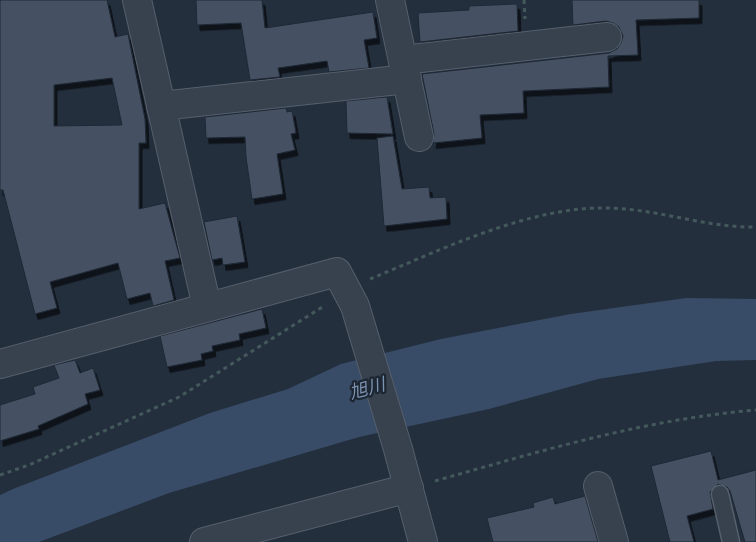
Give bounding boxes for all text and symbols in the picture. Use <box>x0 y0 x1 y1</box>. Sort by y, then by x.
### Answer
water label: 旭川 <box>347 372 389 404</box>

